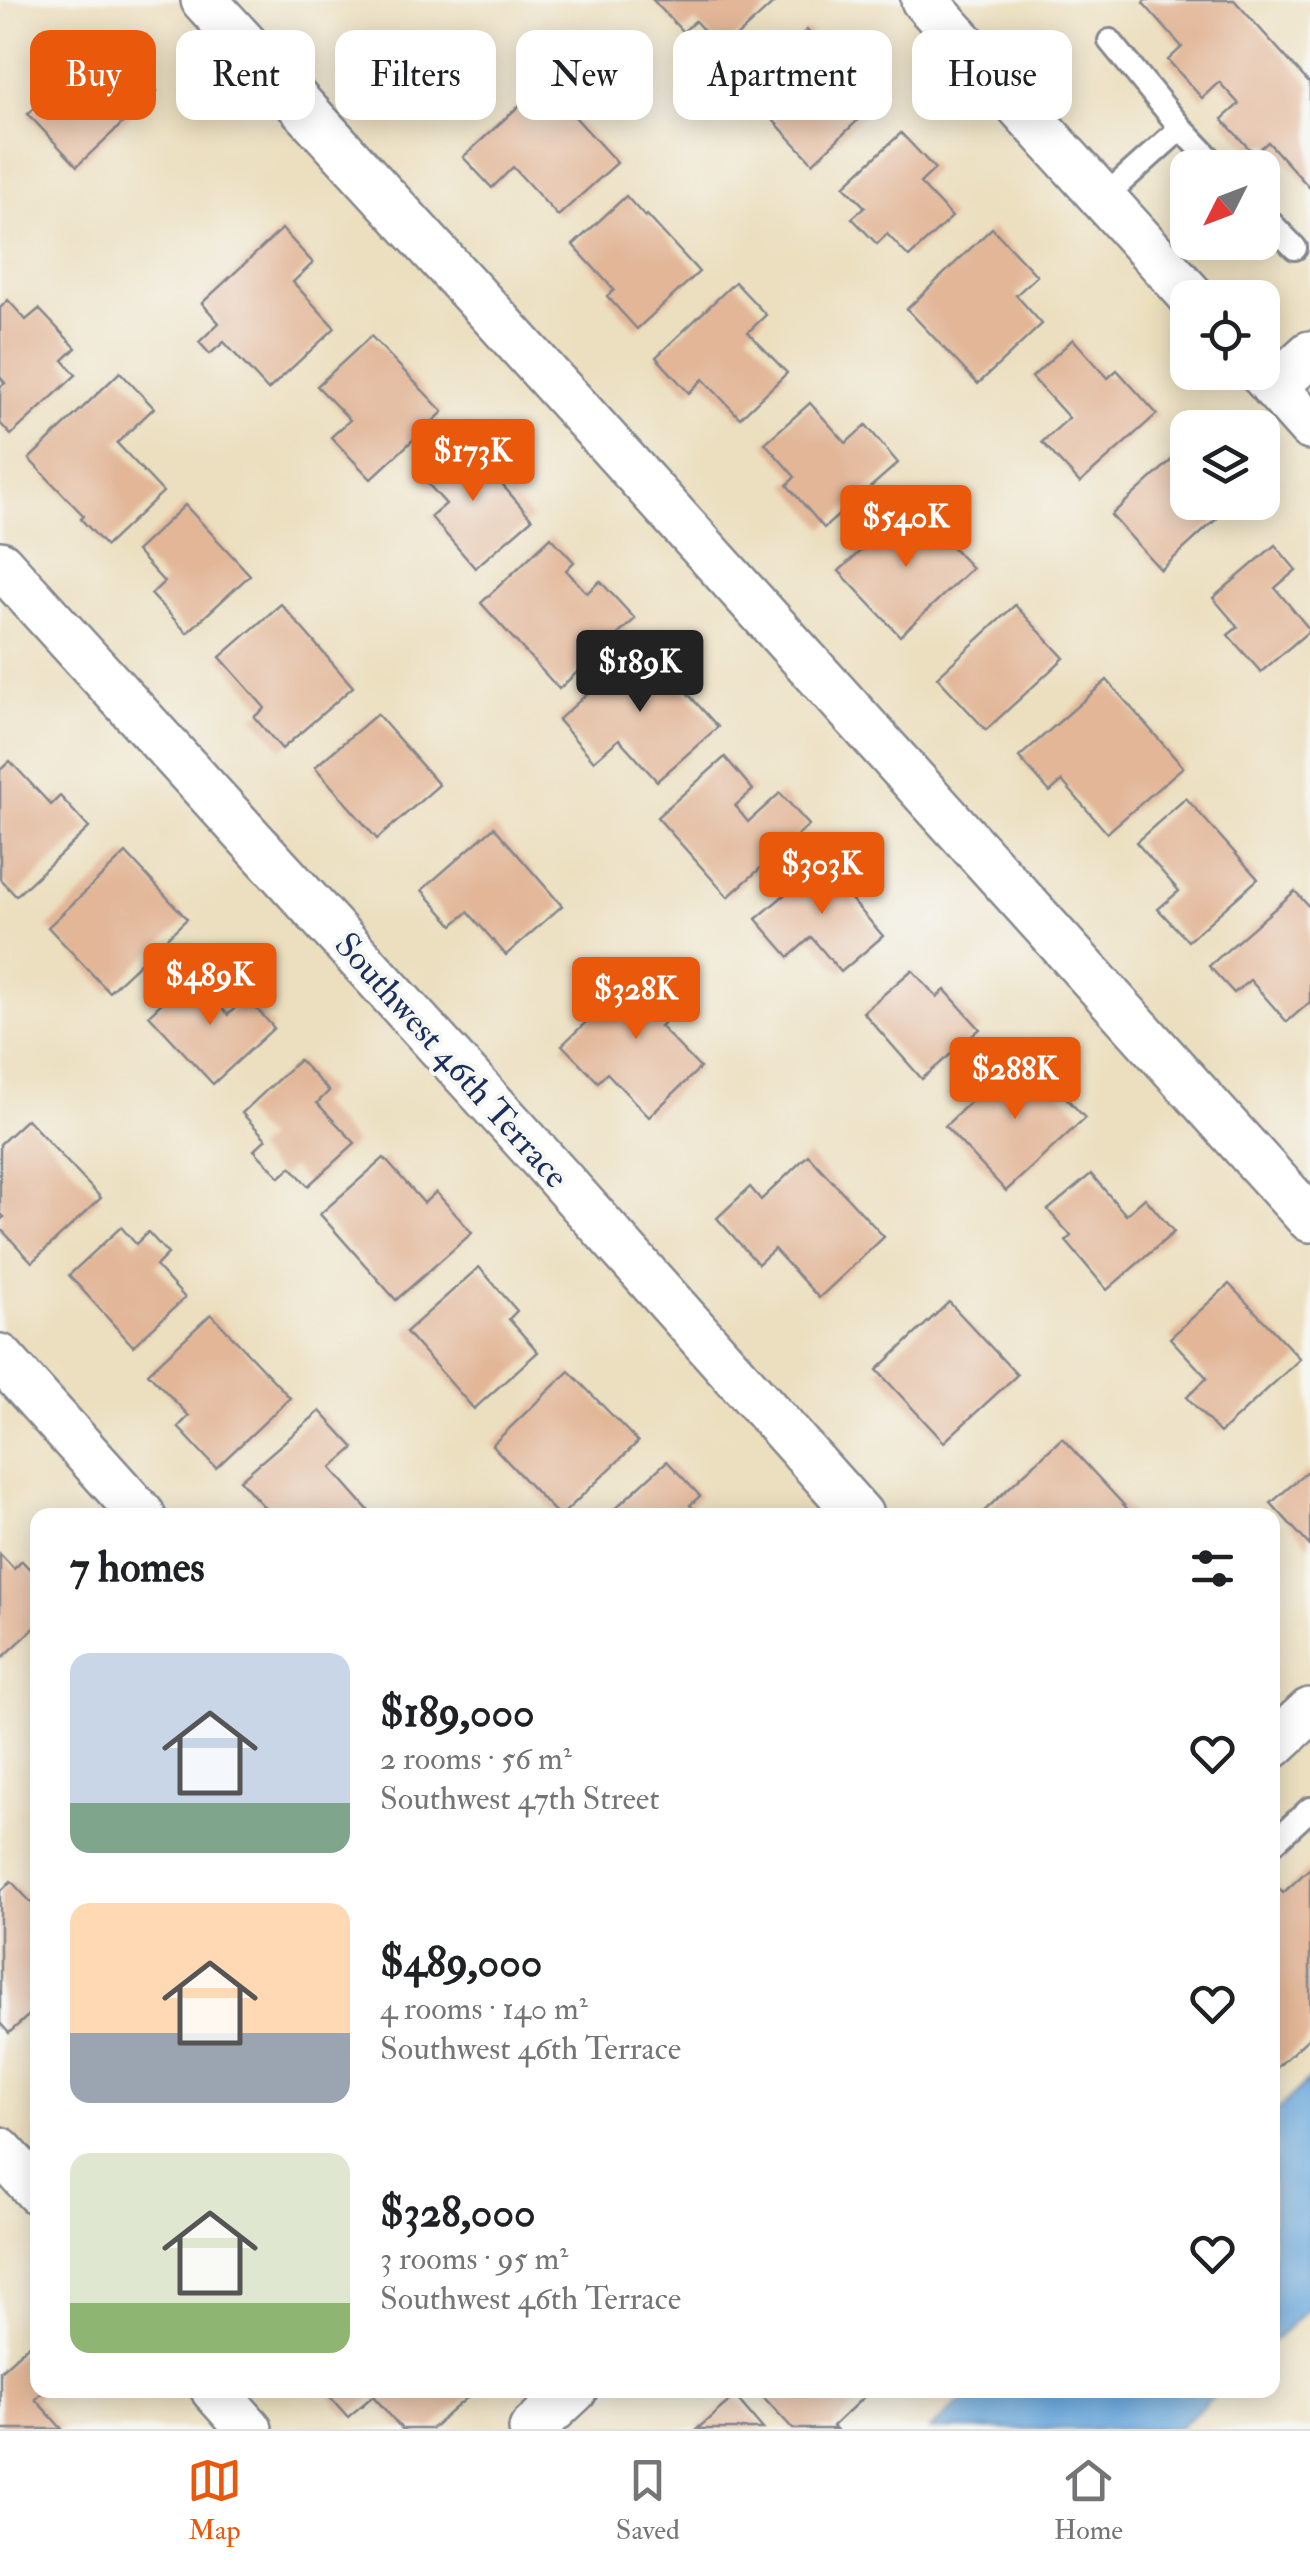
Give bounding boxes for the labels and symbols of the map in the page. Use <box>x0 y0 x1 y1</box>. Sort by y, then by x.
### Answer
north arrow <box>1170 150 1280 260</box>
pin: $173K <box>403 419 543 504</box>
pin: $540K <box>836 485 976 570</box>
pin: $189K <box>570 630 710 715</box>
pin: $303K <box>752 832 892 917</box>
street label: Southwest 46th Terrace <box>325 924 578 1198</box>
pin: $489K <box>140 943 280 1028</box>
pin: $328K <box>566 957 706 1042</box>
pin: $288K <box>945 1037 1085 1122</box>

